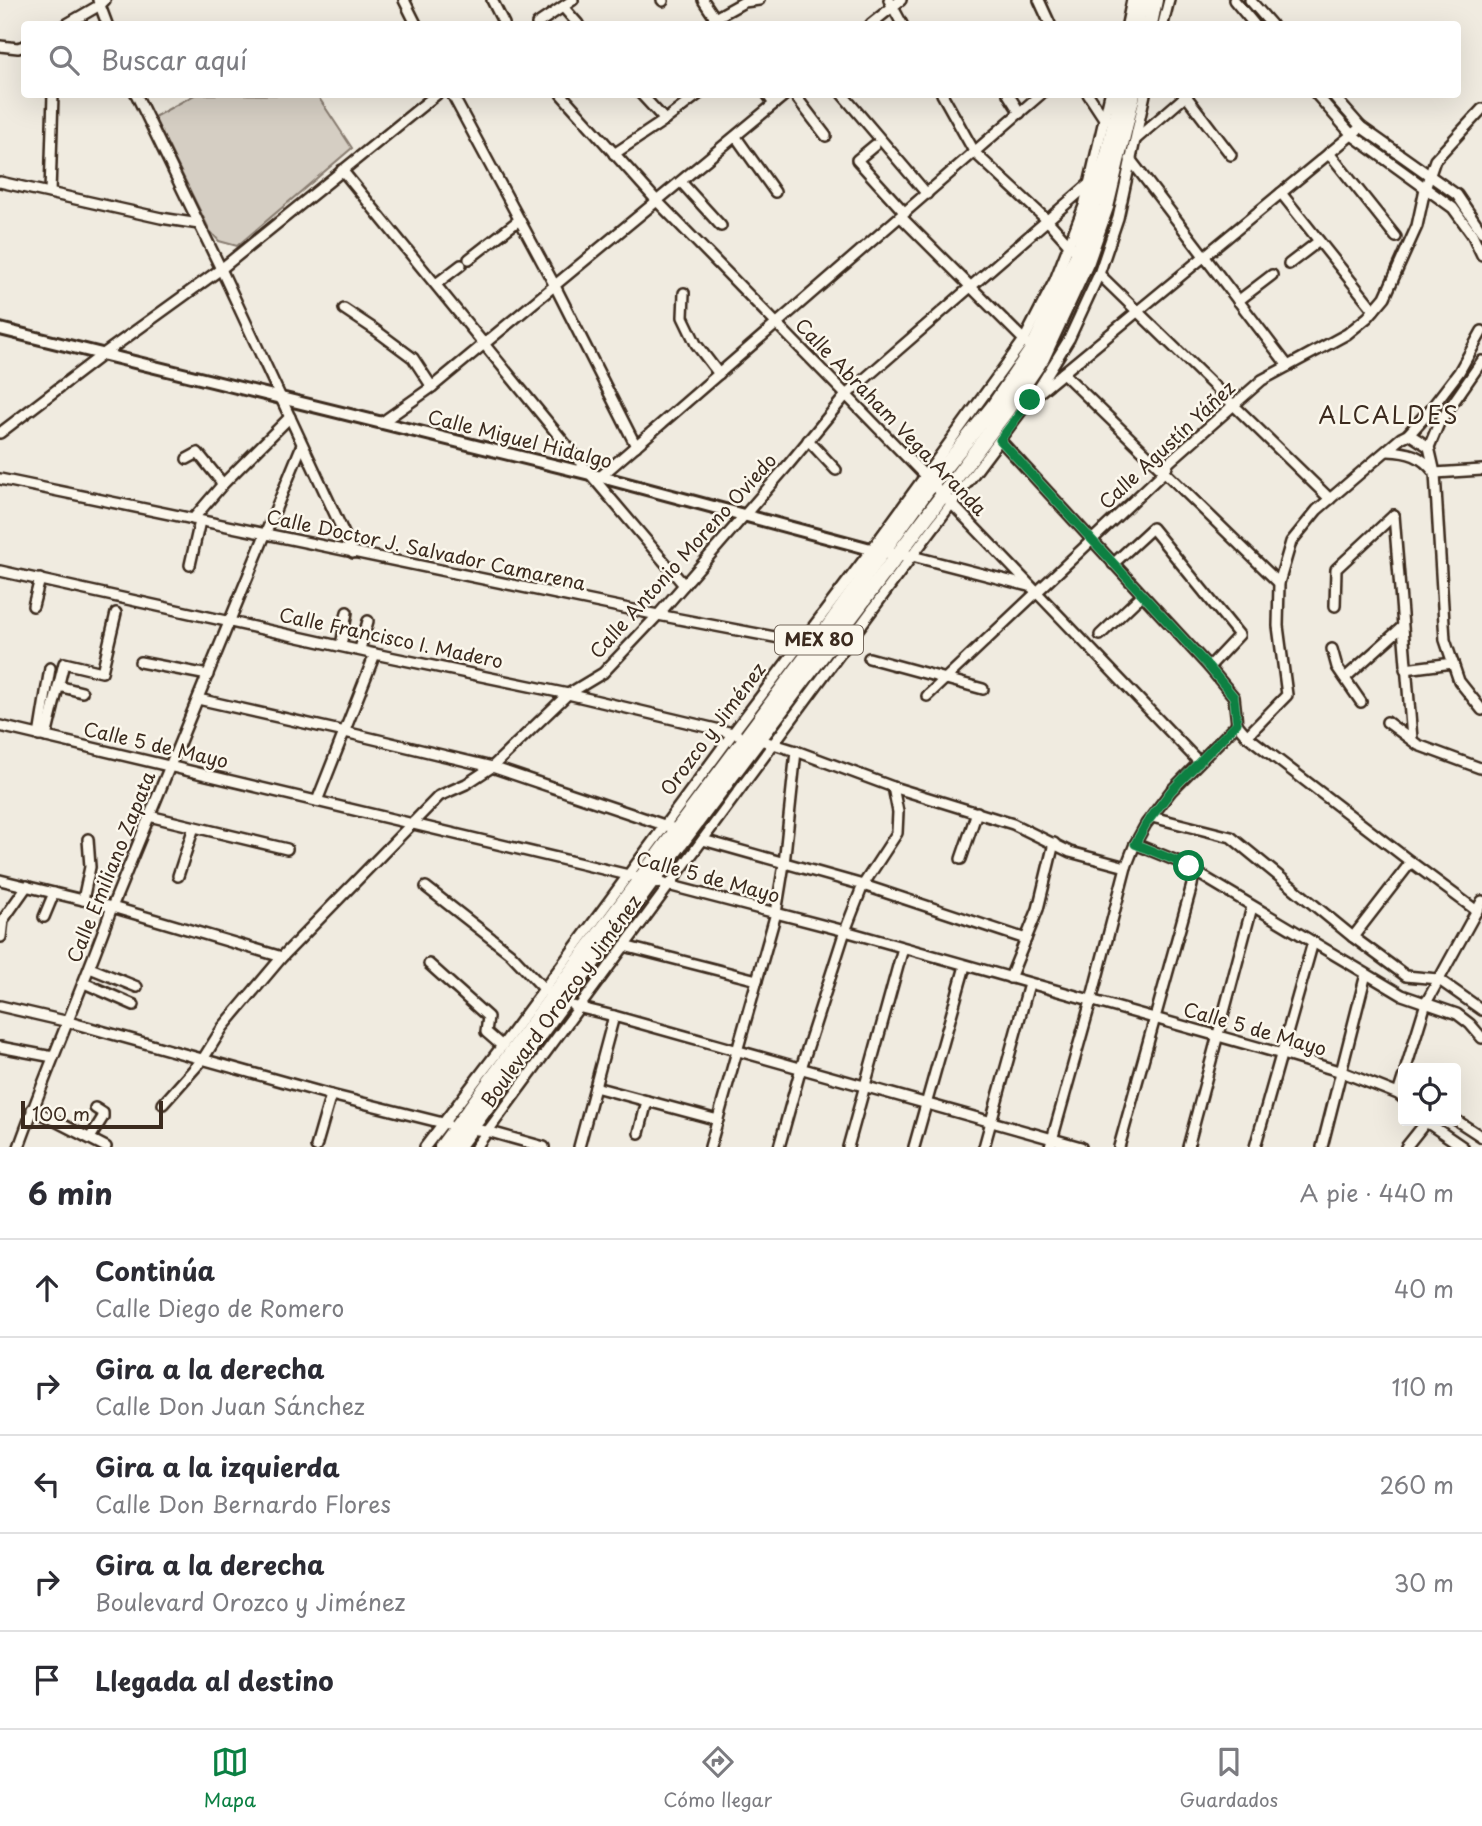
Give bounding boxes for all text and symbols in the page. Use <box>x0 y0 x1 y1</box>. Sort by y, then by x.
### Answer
search box <box>21 21 1461 98</box>
text: Buscar aquí <box>101 40 247 79</box>
icon: search <box>45 41 83 79</box>
street label: Calle Abraham Vega Aranda <box>789 311 994 522</box>
street label: Calle Agustín Yáñez <box>1092 374 1241 515</box>
route end <box>1014 384 1045 415</box>
district label: ALCALDES <box>1318 397 1460 432</box>
street label: Calle Miguel Hidalgo <box>425 402 615 474</box>
street label: Calle Antonio Moreno Oviedo <box>582 447 782 664</box>
street label: Calle Doctor J. Salvador Camarena <box>264 501 589 597</box>
street label: Calle Francisco I. Madero <box>277 600 506 674</box>
road number: MEX 80 <box>775 626 863 654</box>
street label: Orozco y Jiménez <box>653 656 772 801</box>
street label: Calle 5 de Mayo <box>81 714 231 774</box>
street label: Calle Emiliano Zapata <box>59 767 161 966</box>
street label: Calle 5 de Mayo <box>633 843 783 909</box>
route start <box>1173 850 1204 881</box>
street label: Boulevard Orozco y Jiménez <box>473 888 647 1112</box>
street label: Calle 5 de Mayo <box>1180 994 1330 1062</box>
map controls <box>1398 1063 1461 1126</box>
button: locate <box>1398 1063 1461 1126</box>
scale bar <box>21 1098 163 1130</box>
text: 100 m <box>32 1099 90 1127</box>
text: 6 min <box>28 1170 113 1215</box>
text: A pie · 440 m <box>1300 1175 1454 1210</box>
text: Continúa <box>95 1251 215 1290</box>
icon: ahead <box>28 1269 66 1307</box>
text: 40 m <box>1394 1271 1454 1306</box>
text: Calle Diego de Romero <box>95 1290 344 1325</box>
text: Gira a la derecha <box>95 1349 325 1388</box>
icon: right <box>28 1367 66 1405</box>
text: 110 m <box>1392 1369 1454 1404</box>
text: Calle Don Juan Sánchez <box>95 1388 365 1423</box>
text: Gira a la izquierda <box>95 1447 340 1486</box>
icon: left <box>28 1465 66 1503</box>
text: 260 m <box>1379 1467 1454 1502</box>
text: Calle Don Bernardo Flores <box>95 1486 391 1521</box>
text: Gira a la derecha <box>95 1545 325 1584</box>
icon: right <box>28 1563 66 1601</box>
text: 30 m <box>1393 1565 1454 1600</box>
text: Boulevard Orozco y Jiménez <box>95 1584 406 1619</box>
icon: arrive <box>28 1661 66 1699</box>
text: Llegada al destino <box>95 1661 334 1700</box>
tab: Mapa <box>204 1743 256 1813</box>
tab: Cómo llegar <box>663 1743 772 1813</box>
tab: Guardados <box>1179 1743 1278 1813</box>

